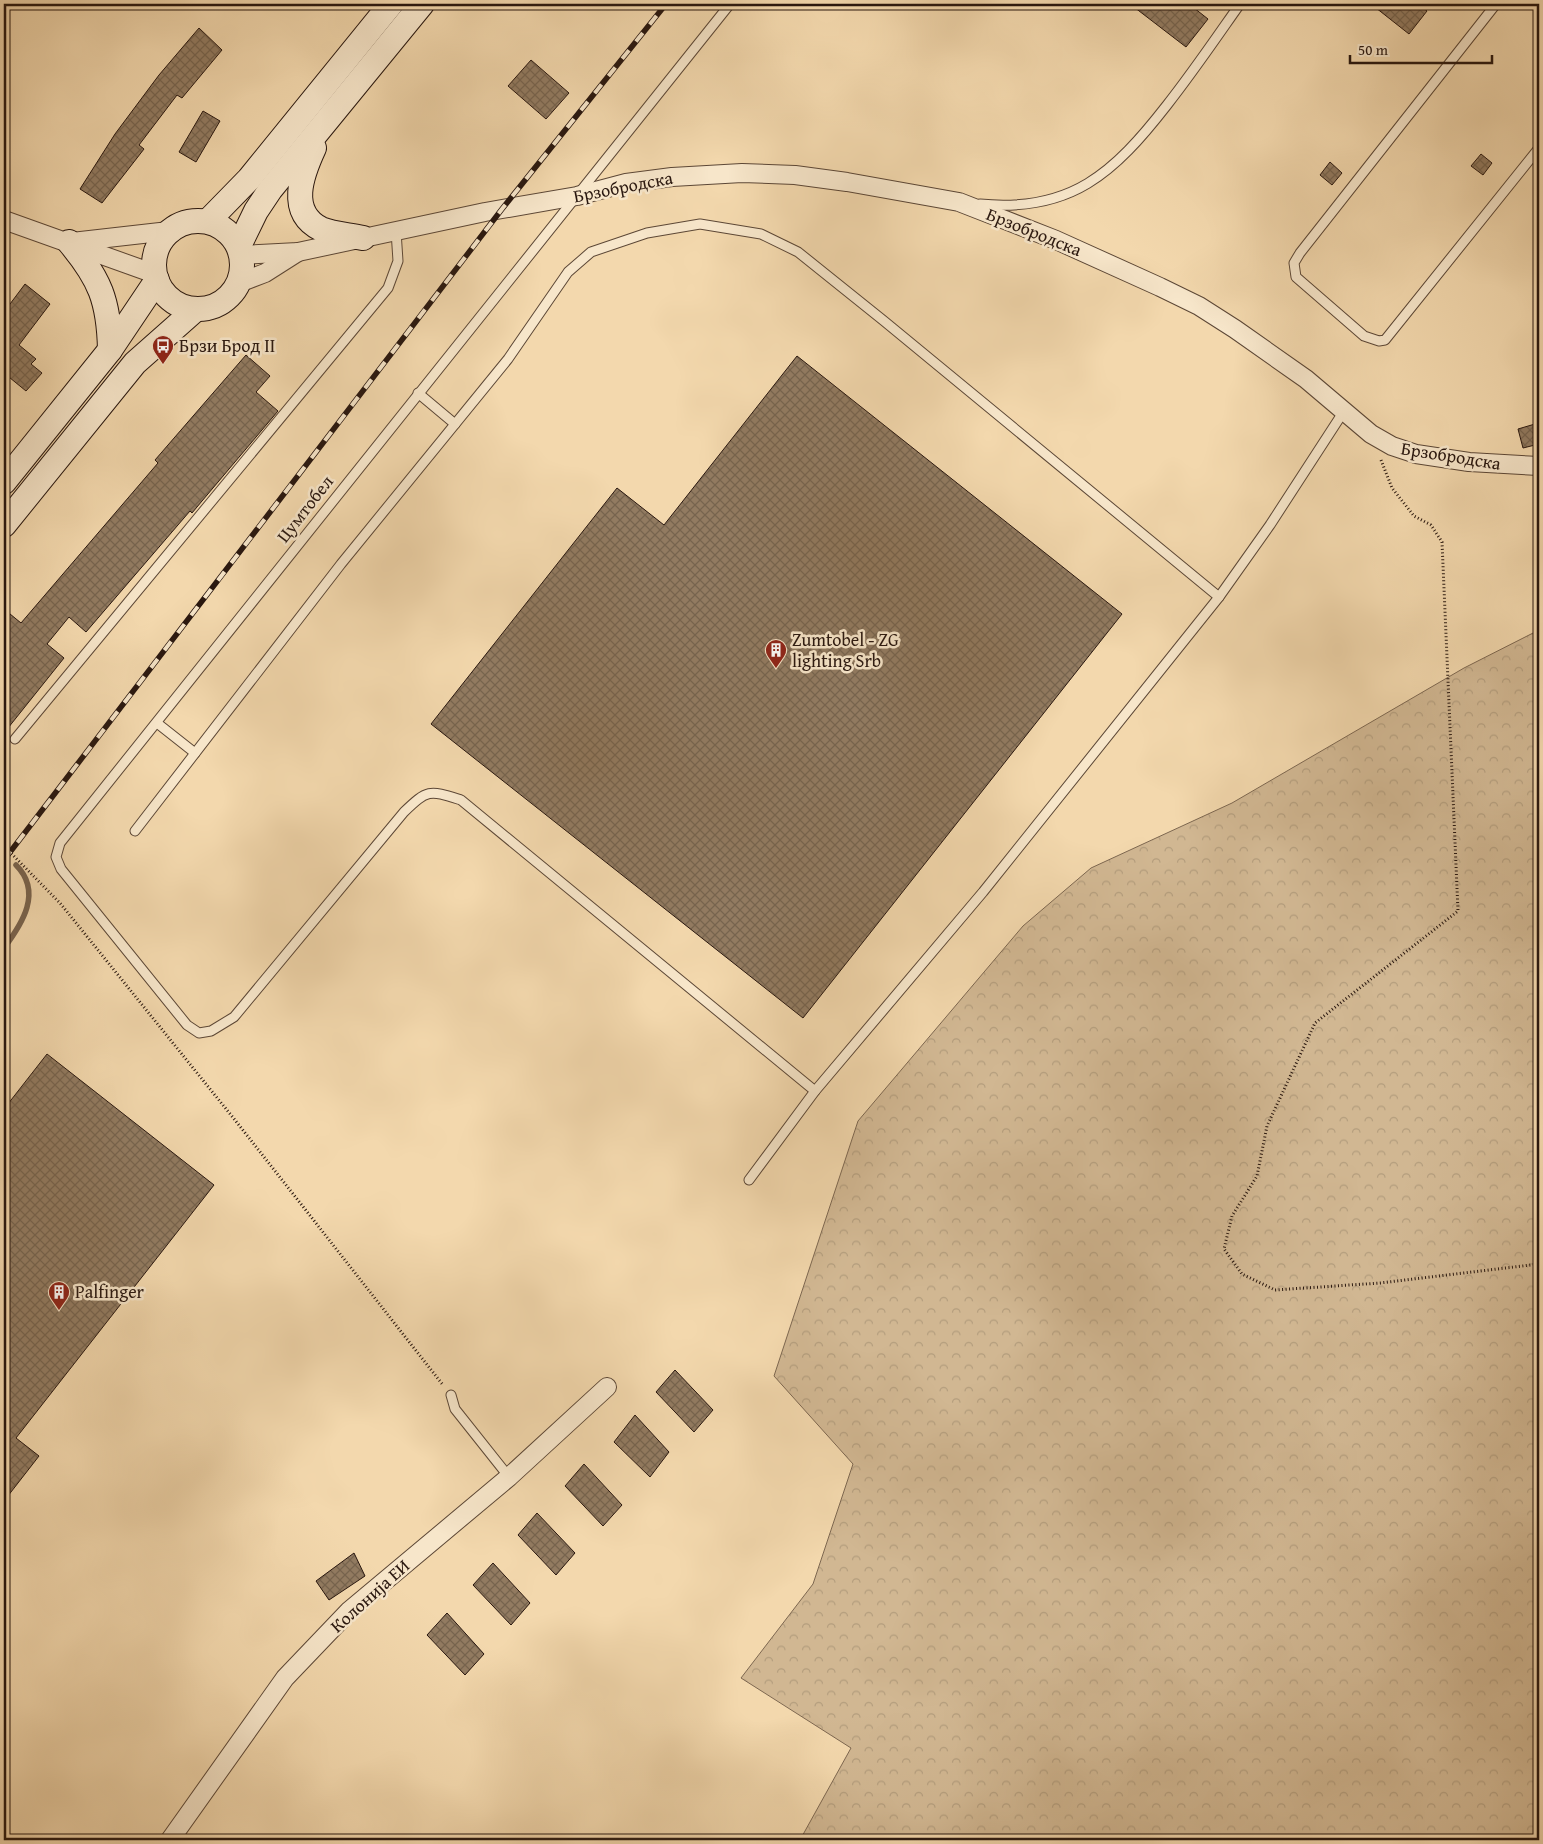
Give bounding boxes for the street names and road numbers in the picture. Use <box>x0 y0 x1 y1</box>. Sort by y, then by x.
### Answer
street label: Брзобродска <box>571 164 675 209</box>
street label: Брзобродска <box>982 200 1086 263</box>
street label: Брзобродска <box>1399 434 1503 477</box>
street label: Цумтобел <box>270 469 340 548</box>
street label: Колонија ЕИ <box>324 1552 416 1639</box>

